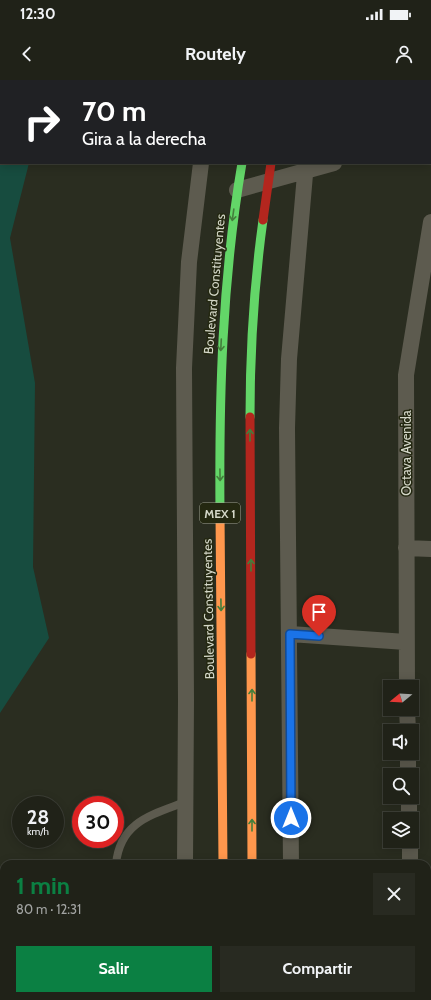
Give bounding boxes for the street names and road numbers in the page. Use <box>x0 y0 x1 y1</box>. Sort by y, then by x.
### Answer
street label: Boulevard Constituyentes <box>200 213 228 355</box>
street label: Octava Avenida <box>398 409 414 496</box>
road number: MEX 1 <box>200 503 240 523</box>
street label: Boulevard Constituyentes <box>199 538 217 679</box>

